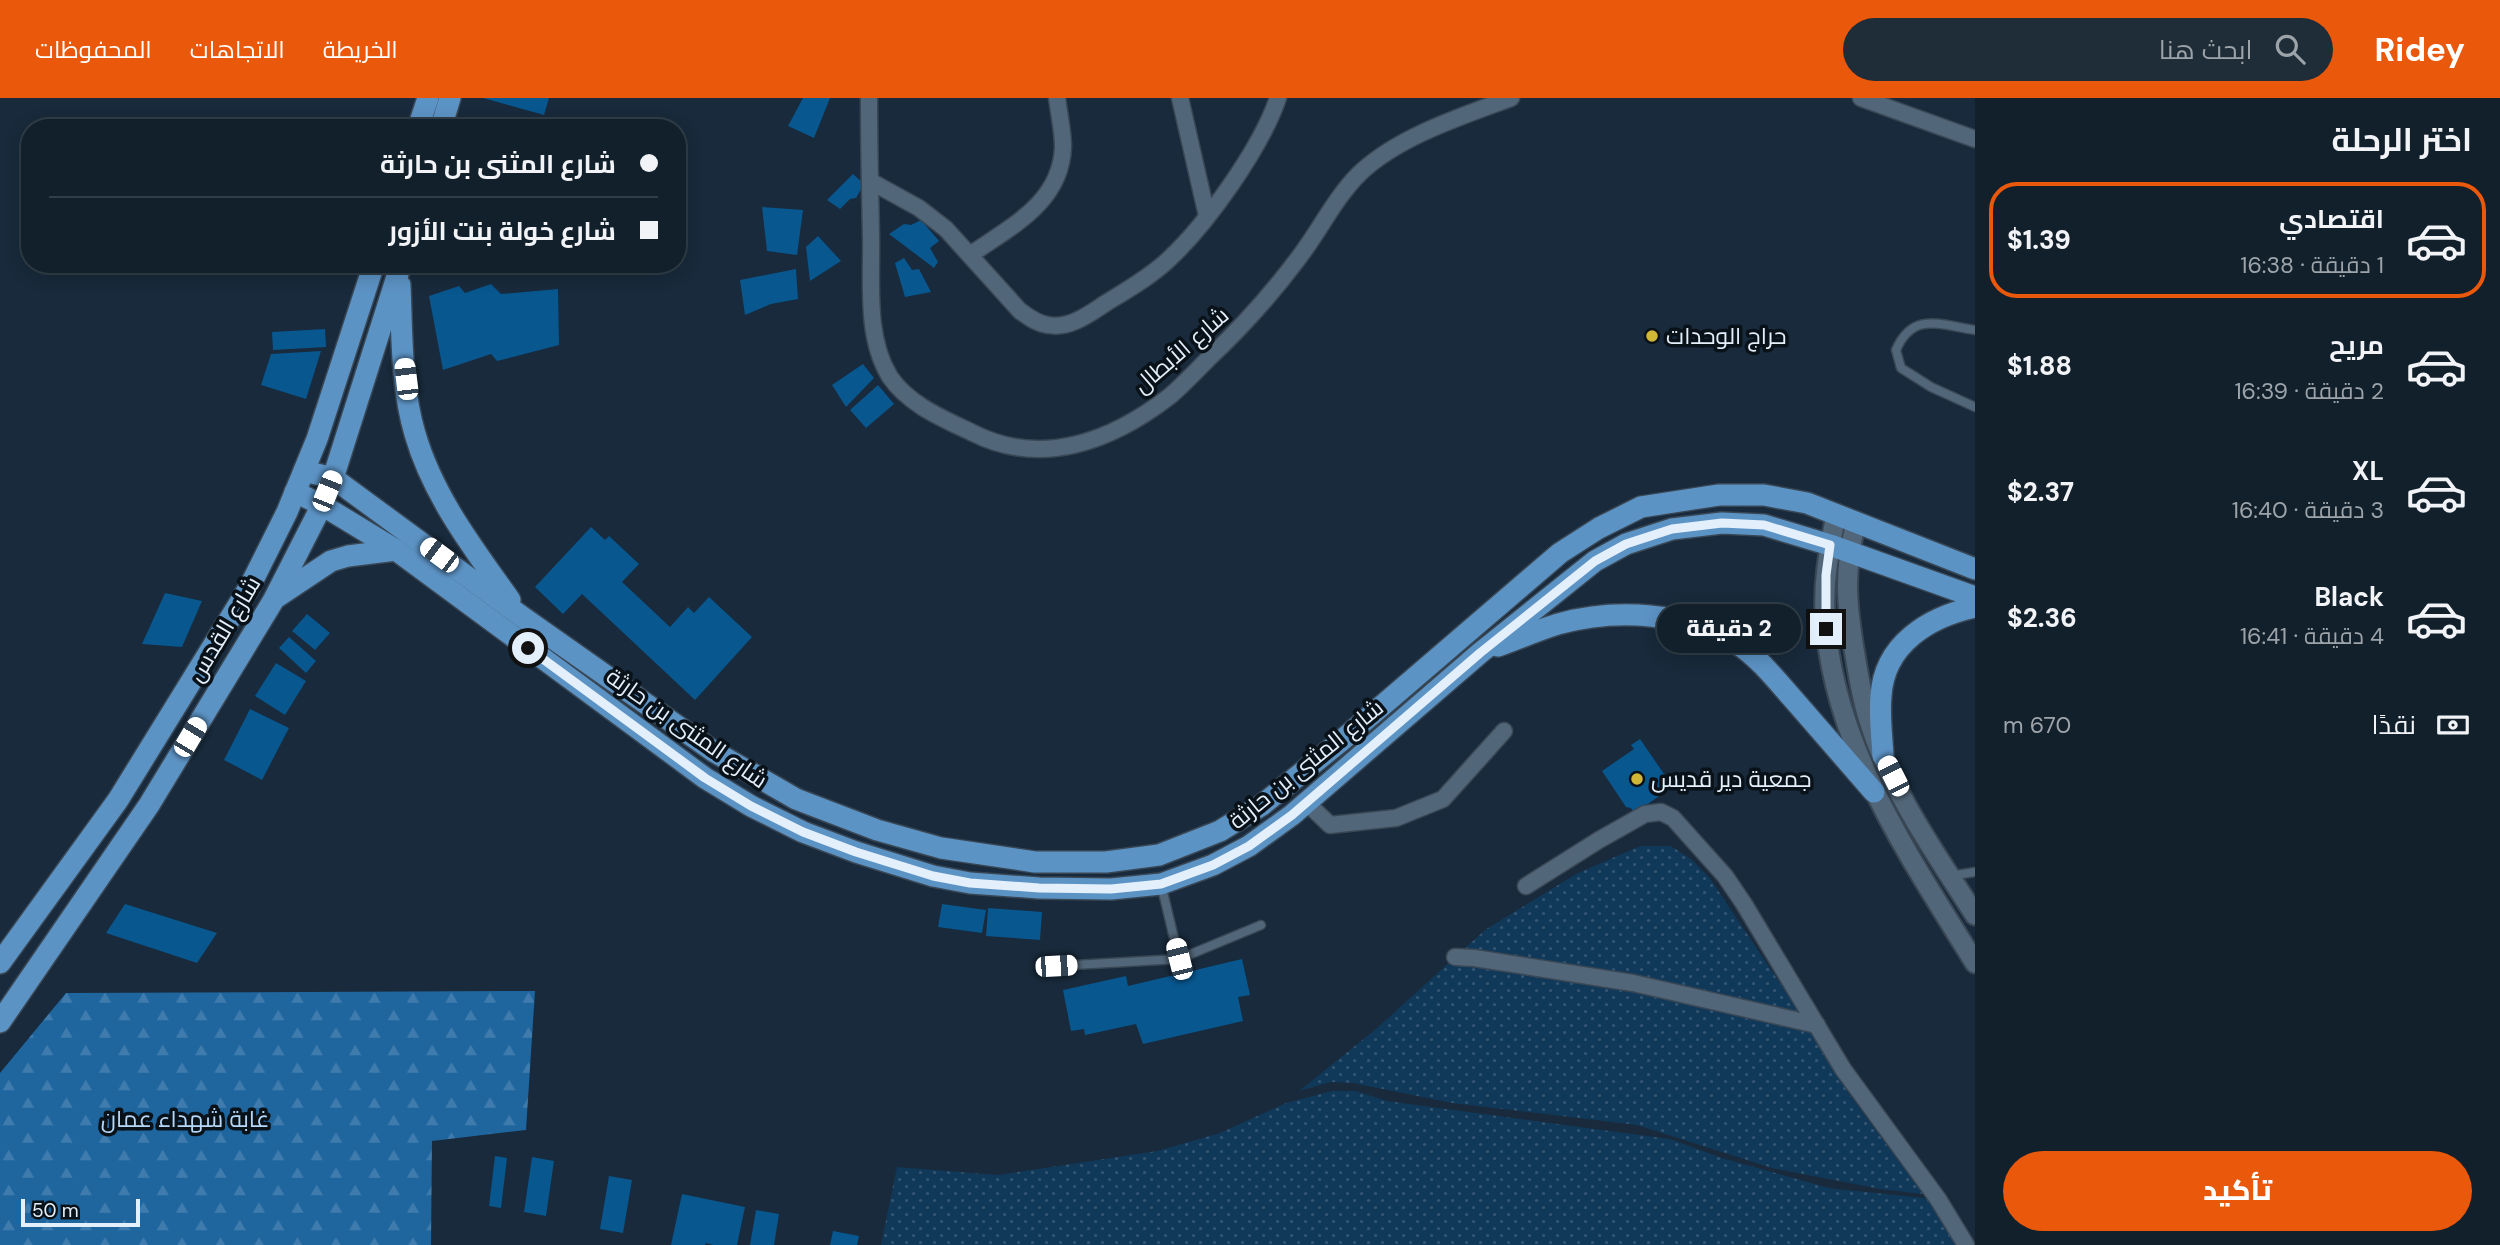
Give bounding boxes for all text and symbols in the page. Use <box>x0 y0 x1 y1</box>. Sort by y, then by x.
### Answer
search box <box>1843 18 2333 81</box>
text: Ridey <box>2375 28 2465 71</box>
icon: search <box>2271 30 2309 68</box>
text: ابحث هنا <box>2159 33 2253 67</box>
text: المحفوظات <box>35 34 152 65</box>
text: الاتجاهات <box>190 34 285 65</box>
text: الخريطة <box>323 34 398 65</box>
text: اختر الرحلة <box>2331 119 2472 161</box>
text: شارع المثنى بن حارثة <box>380 147 616 181</box>
text: اقتصادي <box>2279 202 2384 236</box>
icon: car <box>2405 209 2468 272</box>
text: شارع خولة بنت الأزور <box>389 214 616 248</box>
text: $1.39 <box>2007 223 2071 257</box>
text: 1 دقيقة · 16:38 <box>2240 250 2384 280</box>
street label: شارع الأبطال <box>1127 300 1236 401</box>
place label: حراج الوحدات <box>1666 321 1787 352</box>
marker: حراج الوحدات <box>1644 328 1660 344</box>
text: مريح <box>2329 328 2384 362</box>
icon: car <box>2405 335 2468 398</box>
text: $1.88 <box>2007 349 2072 383</box>
car <box>394 357 419 401</box>
text: 2 دقيقة · 16:39 <box>2234 376 2384 406</box>
text: XL <box>2352 454 2384 488</box>
icon: car <box>2405 461 2468 524</box>
car <box>310 468 345 514</box>
text: $2.37 <box>2007 475 2074 509</box>
text: 3 دقيقة · 16:40 <box>2232 495 2384 525</box>
car <box>416 534 463 576</box>
street label: شارع القدس <box>181 571 268 688</box>
text: Black <box>2314 580 2384 614</box>
icon: car <box>2405 587 2468 650</box>
text: $2.36 <box>2007 601 2077 635</box>
callout: 2 دقيقة <box>1658 604 1801 654</box>
text: 2 دقيقة <box>1686 613 1772 643</box>
route end <box>1810 613 1842 645</box>
text: 4 دقيقة · 16:41 <box>2240 621 2384 651</box>
route start <box>512 632 544 664</box>
street label: شارع المثنى بن حارثة <box>600 661 774 796</box>
street label: شارع المثنى بن حارثة <box>1223 692 1390 836</box>
icon: cash <box>2434 706 2472 744</box>
text: نقدًا <box>2372 708 2416 742</box>
text: 670 m <box>2003 710 2071 740</box>
car <box>171 714 210 760</box>
car <box>1875 753 1912 799</box>
place label: جمعية دير قديس <box>1651 764 1811 794</box>
marker: جمعية دير قديس <box>1629 771 1645 787</box>
car <box>1164 936 1195 982</box>
car <box>1035 954 1078 978</box>
park label: غابة شهداء عمان <box>101 1104 269 1134</box>
button: تأكيد <box>2003 1151 2472 1231</box>
scale bar <box>21 1196 140 1228</box>
text: 50 m <box>32 1198 79 1223</box>

